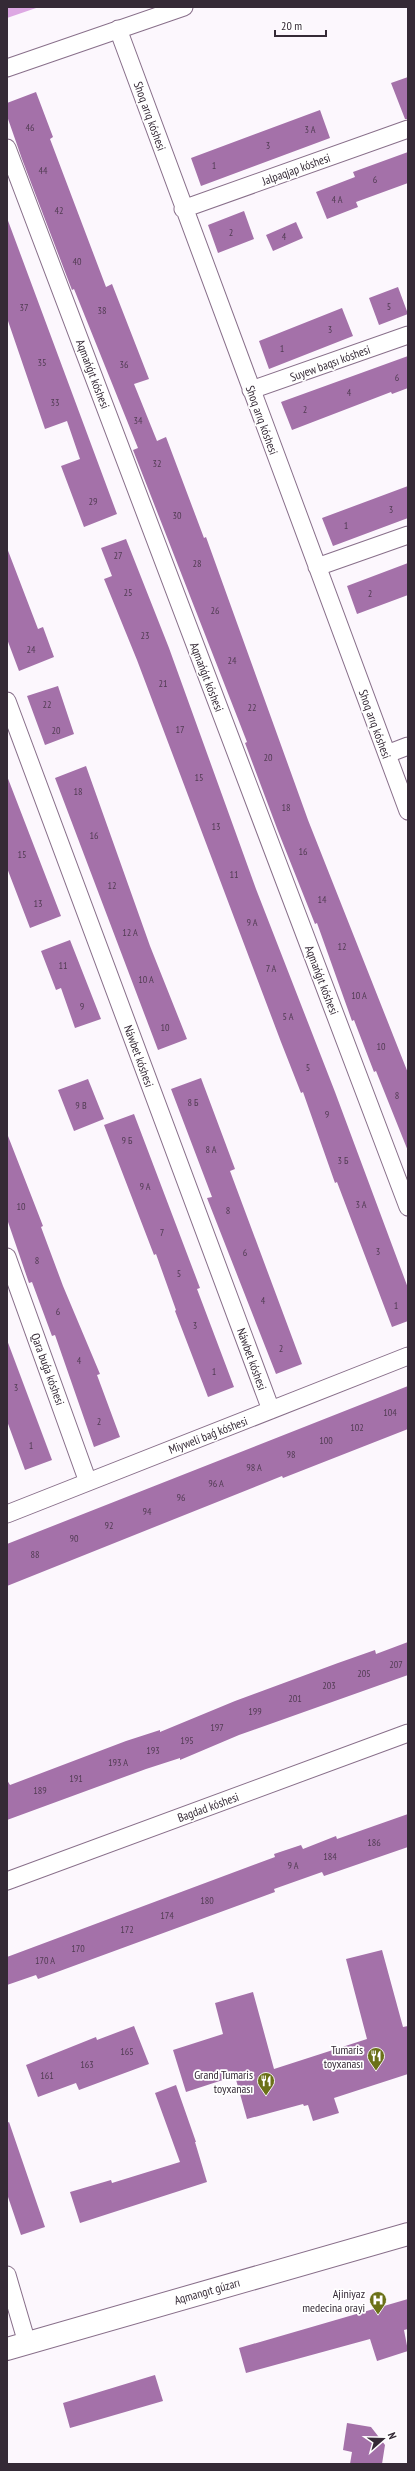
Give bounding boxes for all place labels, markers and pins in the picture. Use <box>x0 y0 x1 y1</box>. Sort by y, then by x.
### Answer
place label: Tumaris toyxanası <box>324 2042 363 2071</box>
restaurant icon: Tumaris toyxanası <box>366 2046 386 2071</box>
place label: Grand Tumaris toyxanası <box>194 2067 253 2096</box>
restaurant icon: Grand Tumaris toyxanası <box>256 2071 276 2096</box>
place label: Ajiniyaz medecina orayi <box>302 2286 365 2315</box>
hospital icon: Ajiniyaz medecina orayi <box>368 2290 388 2315</box>

